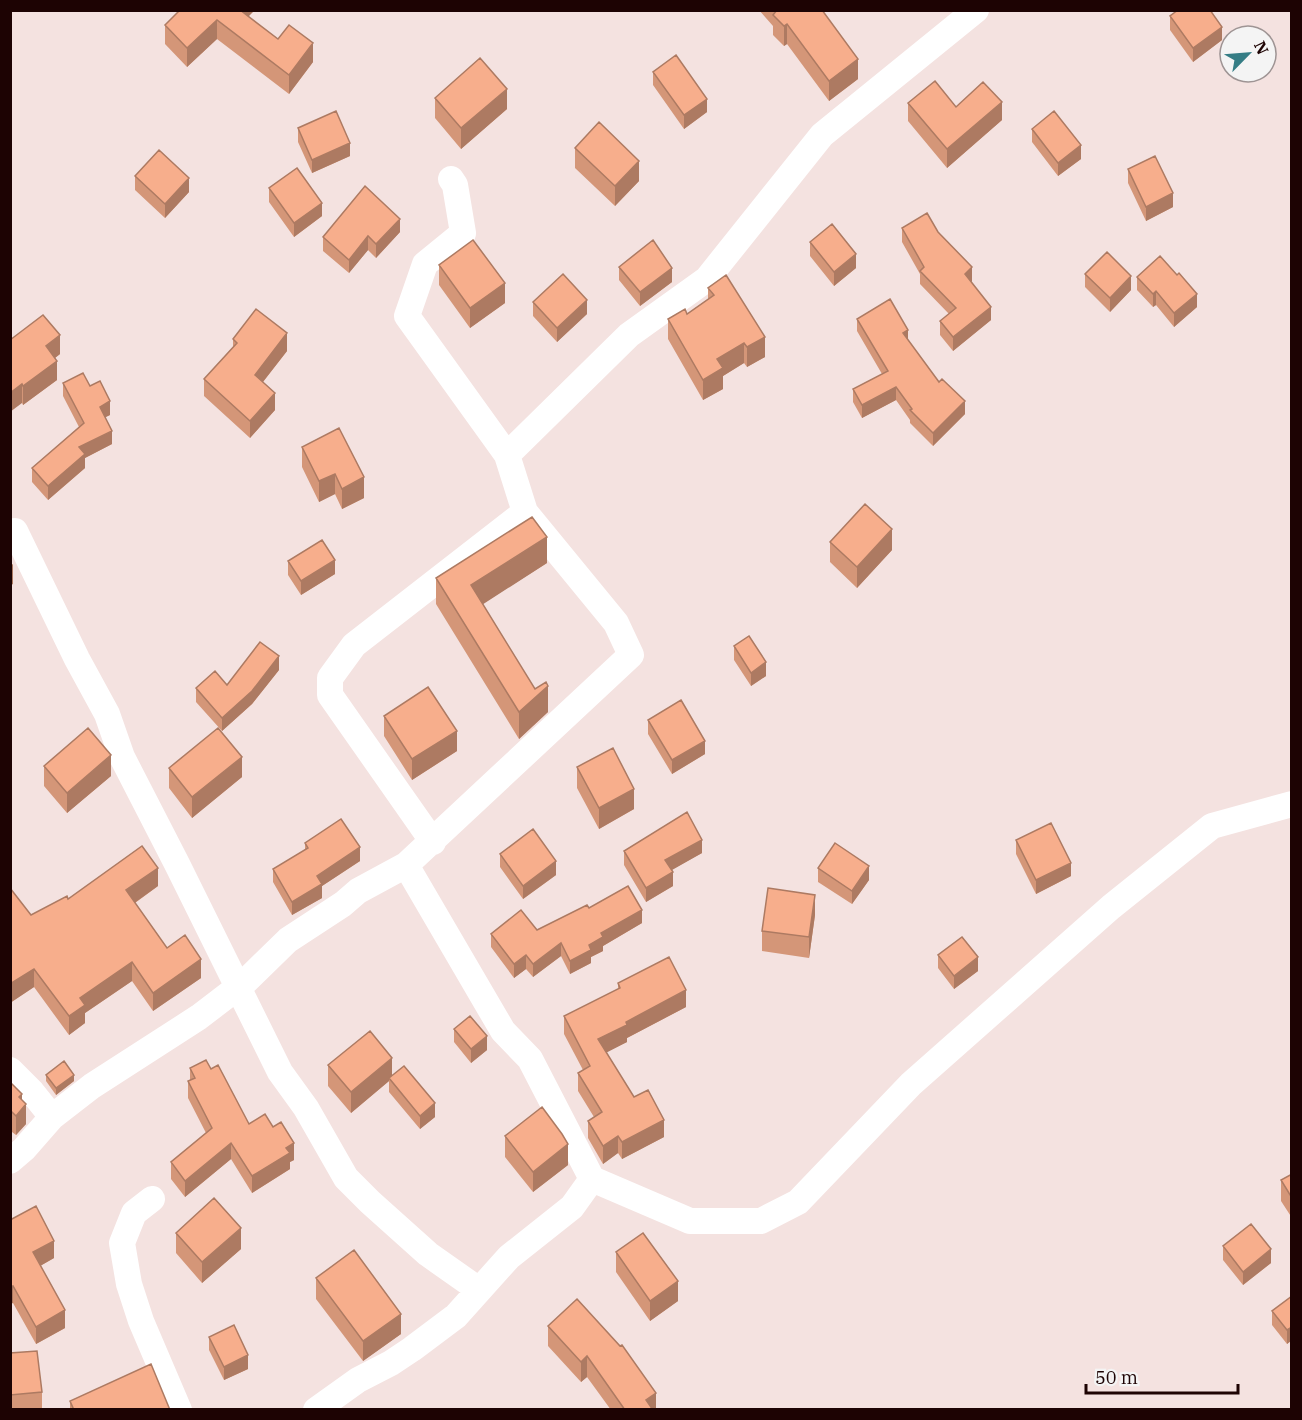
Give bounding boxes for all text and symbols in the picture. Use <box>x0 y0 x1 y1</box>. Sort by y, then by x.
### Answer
north arrow <box>1218 24 1278 84</box>
text: N <box>1250 38 1273 58</box>
scale bar <box>1086 1357 1238 1395</box>
text: 50 m <box>1095 1366 1138 1389</box>

